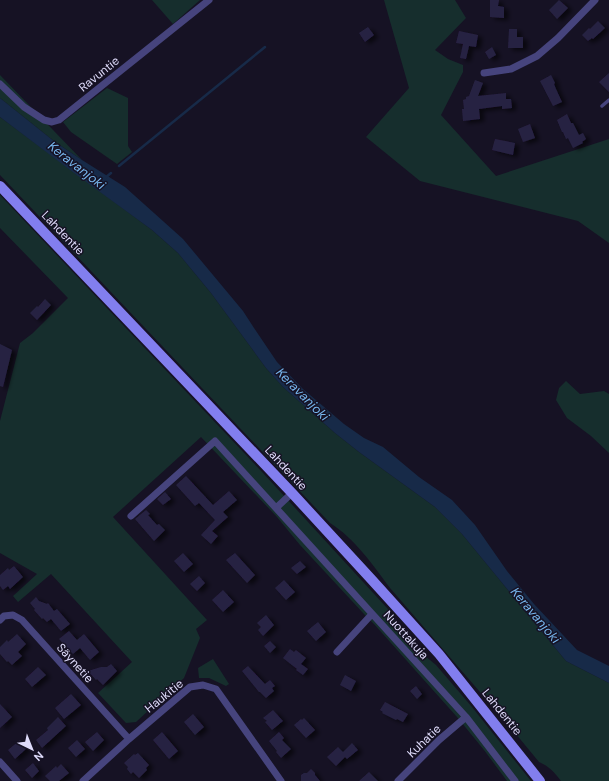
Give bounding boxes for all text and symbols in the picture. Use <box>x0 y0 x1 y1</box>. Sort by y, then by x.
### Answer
street label: Ravuntie <box>75 53 123 95</box>
water label: Keravanjoki <box>44 138 110 194</box>
street label: Lahdentie <box>38 208 88 259</box>
water label: Keravanjoki <box>272 364 334 425</box>
street label: Lahdentie <box>261 442 311 494</box>
water label: Keravanjoki <box>507 584 565 648</box>
street label: Nuottakuja <box>380 607 432 663</box>
street label: Säynetie <box>53 640 97 686</box>
street label: Haukitie <box>142 676 187 716</box>
street label: Lahdentie <box>478 685 526 739</box>
street label: Kuhatie <box>404 721 445 761</box>
north arrow <box>12 729 52 769</box>
text: N <box>31 748 47 764</box>

